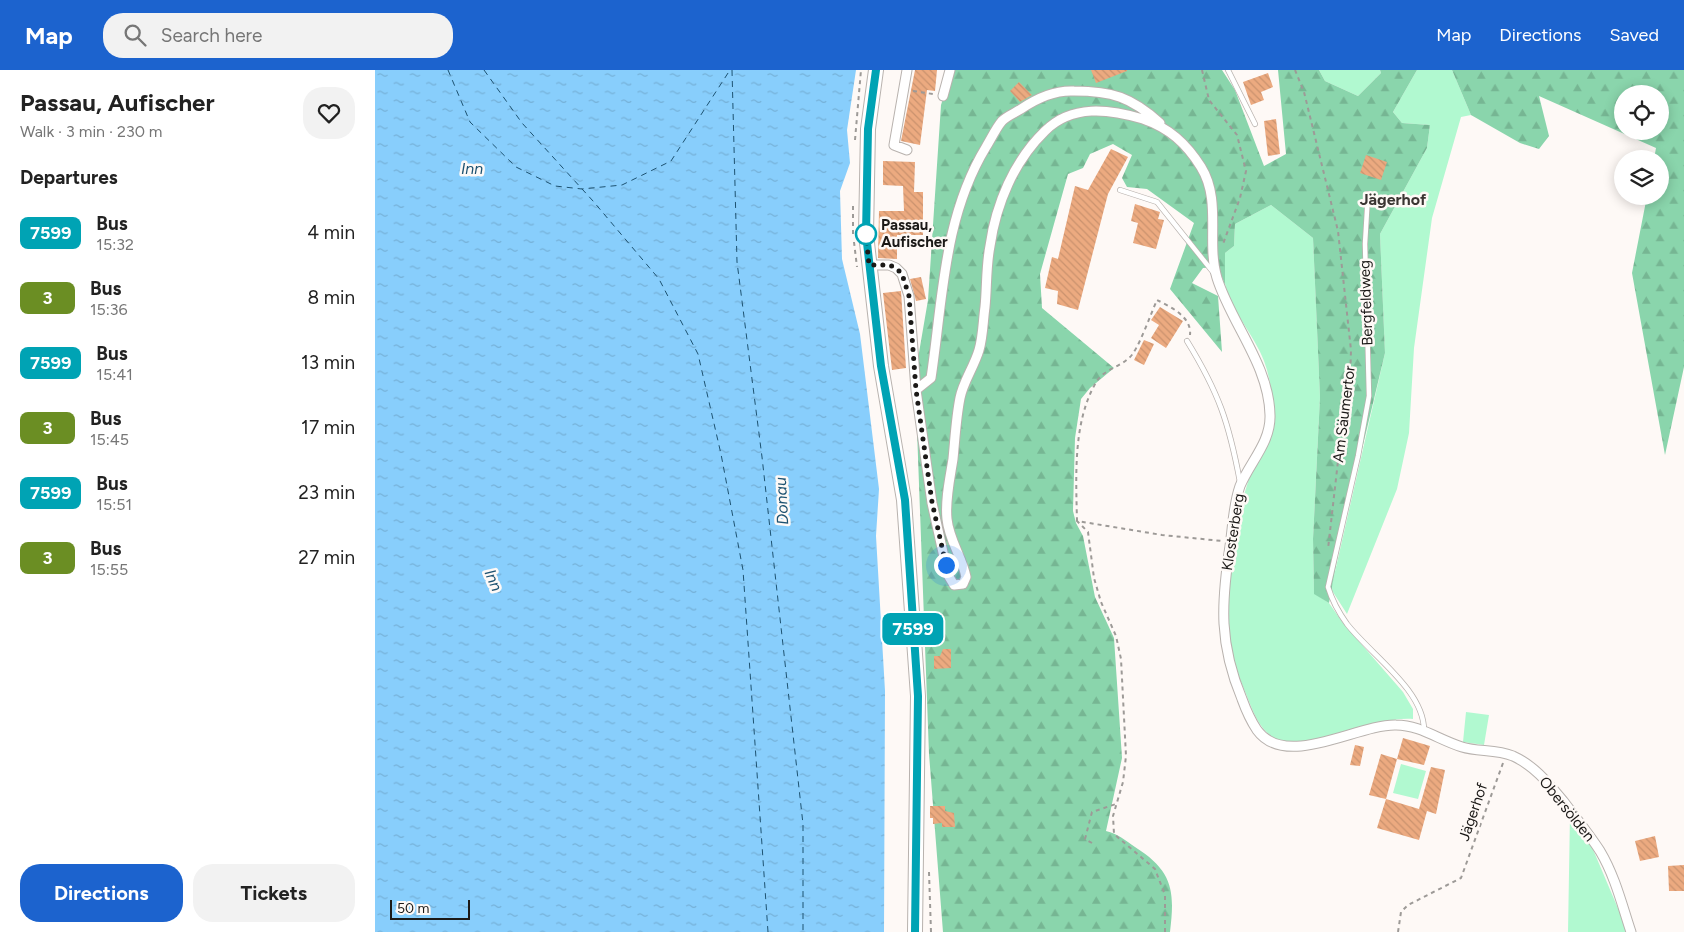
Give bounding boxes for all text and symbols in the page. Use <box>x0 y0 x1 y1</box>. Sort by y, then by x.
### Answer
search box <box>103 13 453 58</box>
text: Map <box>25 21 73 50</box>
icon: search <box>121 21 149 49</box>
text: Search here <box>161 24 262 47</box>
text: Map <box>1436 24 1471 46</box>
text: Directions <box>1499 24 1581 46</box>
text: Saved <box>1609 24 1659 46</box>
map controls <box>1614 85 1669 205</box>
button: locate <box>1614 85 1669 140</box>
button: heart <box>303 87 355 139</box>
text: Passau, Aufischer <box>20 88 215 117</box>
text: Walk · 3 min · 230 m <box>20 122 162 141</box>
button: layers <box>1614 150 1669 205</box>
water label: Inn <box>461 159 483 178</box>
text: Departures <box>20 166 118 189</box>
district label: Jägerhof <box>1360 190 1427 209</box>
text: Bus <box>96 212 128 235</box>
place label: Passau, Aufischer <box>881 216 948 251</box>
text: 4 min <box>307 221 355 244</box>
text: 7599 <box>30 222 71 244</box>
marker: Passau, Aufischer <box>855 223 877 245</box>
text: 15:32 <box>96 235 134 254</box>
street label: Bergfeldweg <box>1356 260 1376 346</box>
text: Bus <box>90 277 121 300</box>
text: 8 min <box>307 286 355 309</box>
text: 3 <box>42 287 53 309</box>
text: 15:36 <box>90 300 128 319</box>
text: Bus <box>96 342 128 365</box>
text: 13 min <box>301 351 355 374</box>
text: 7599 <box>30 352 71 374</box>
text: 15:41 <box>96 365 133 384</box>
street label: Am Säumertor <box>1329 365 1359 463</box>
text: Bus <box>90 407 121 430</box>
text: 17 min <box>301 416 355 439</box>
text: 3 <box>42 417 53 439</box>
text: 15:45 <box>90 430 129 449</box>
text: Bus <box>96 472 128 495</box>
water label: Donau <box>771 477 792 525</box>
text: 23 min <box>298 481 355 504</box>
text: 7599 <box>30 482 71 504</box>
street label: Klosterberg <box>1218 492 1248 572</box>
text: 15:51 <box>96 495 132 514</box>
text: Bus <box>90 537 121 560</box>
text: 27 min <box>298 546 355 569</box>
text: 3 <box>42 547 53 569</box>
your location <box>934 553 959 578</box>
text: 15:55 <box>90 560 128 579</box>
water label: Inn <box>480 566 507 594</box>
line badge: 7599 <box>878 613 948 645</box>
text: 7599 <box>892 618 934 640</box>
street label: Obersölden <box>1535 773 1599 845</box>
street label: Jägerhof <box>1455 780 1491 843</box>
button: Directions <box>20 864 183 922</box>
button: Tickets <box>193 864 355 922</box>
scale bar <box>390 897 470 920</box>
text: 50 m <box>397 900 429 917</box>

